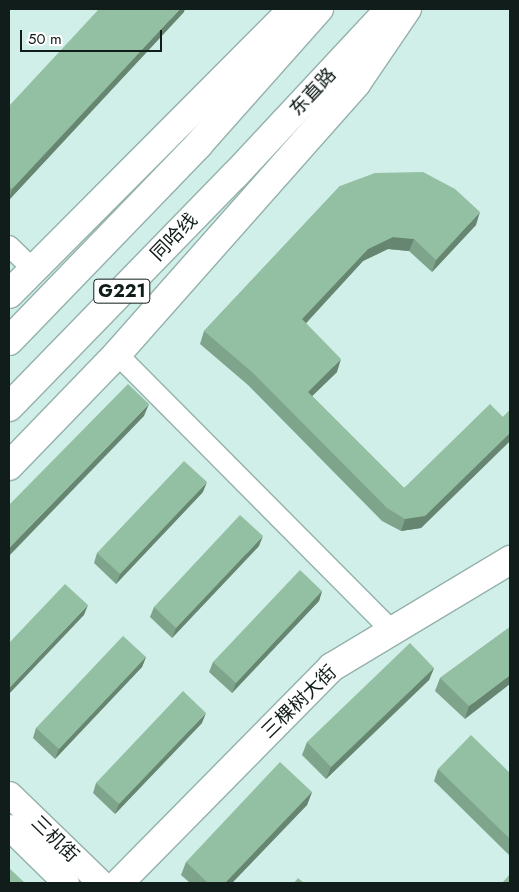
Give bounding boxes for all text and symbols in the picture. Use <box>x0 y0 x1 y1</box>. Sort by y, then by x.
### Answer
scale bar <box>22 20 165 52</box>
text: 50 m <box>28 28 62 50</box>
street label: 东直路 <box>285 63 341 121</box>
street label: 同哈线 <box>146 209 202 265</box>
road number: G221 <box>93 276 151 306</box>
street label: 三棵树大街 <box>257 661 341 743</box>
street label: 三机街 <box>27 811 83 867</box>

